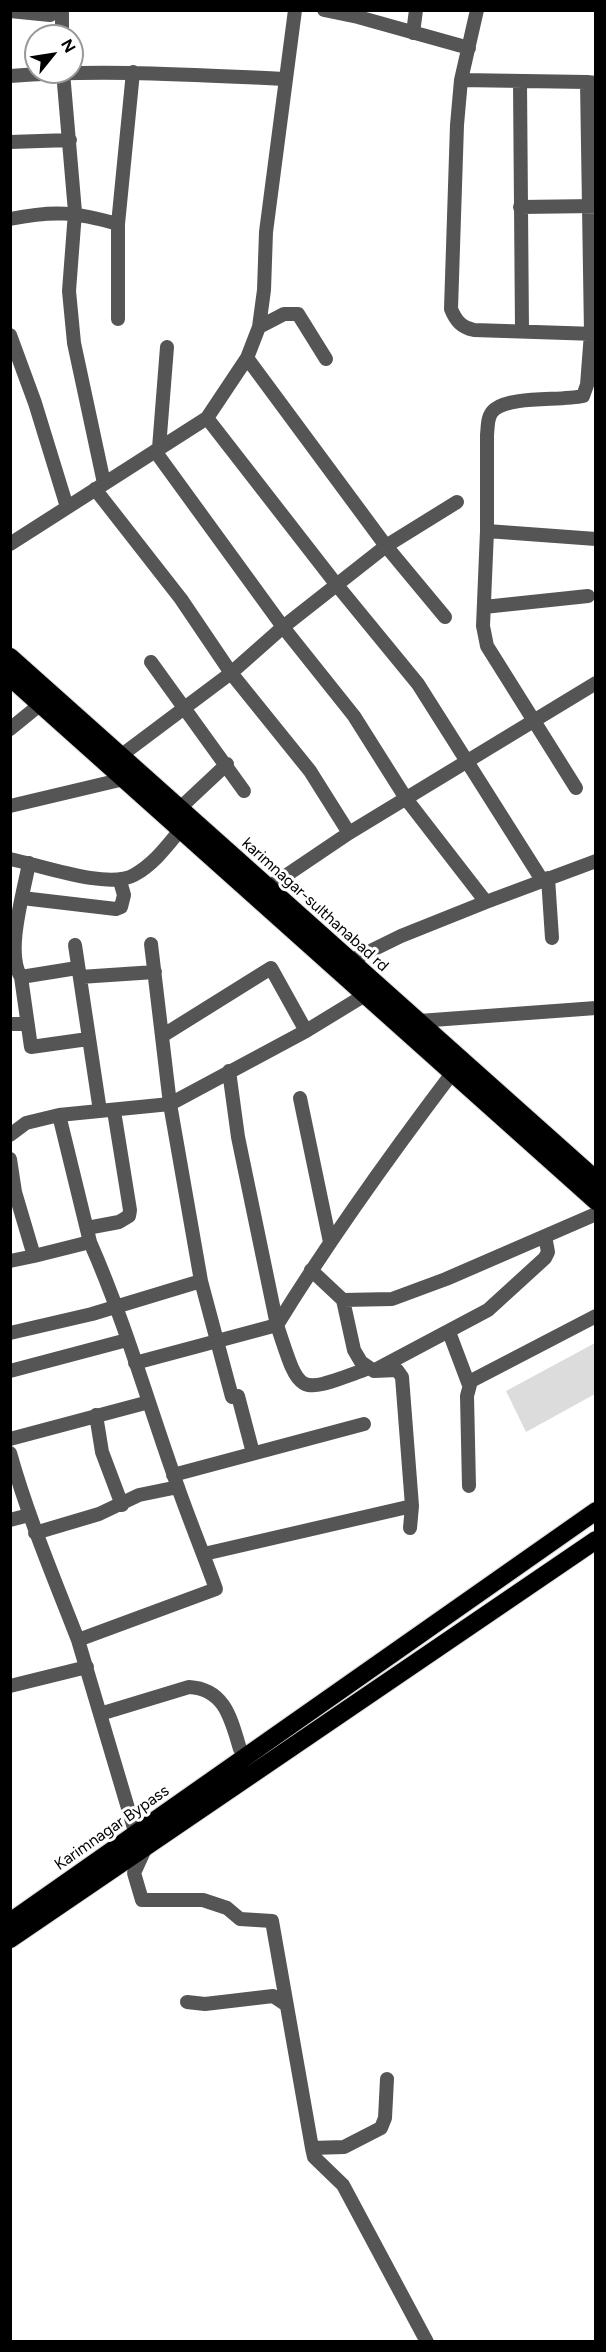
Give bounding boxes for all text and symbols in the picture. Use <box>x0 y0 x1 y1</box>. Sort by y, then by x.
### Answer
north arrow <box>24 24 84 84</box>
text: N <box>57 36 80 56</box>
street label: karimnagar-sulthanabad rd <box>238 834 392 976</box>
street label: Karimnagar Bypass <box>51 1781 173 1875</box>

